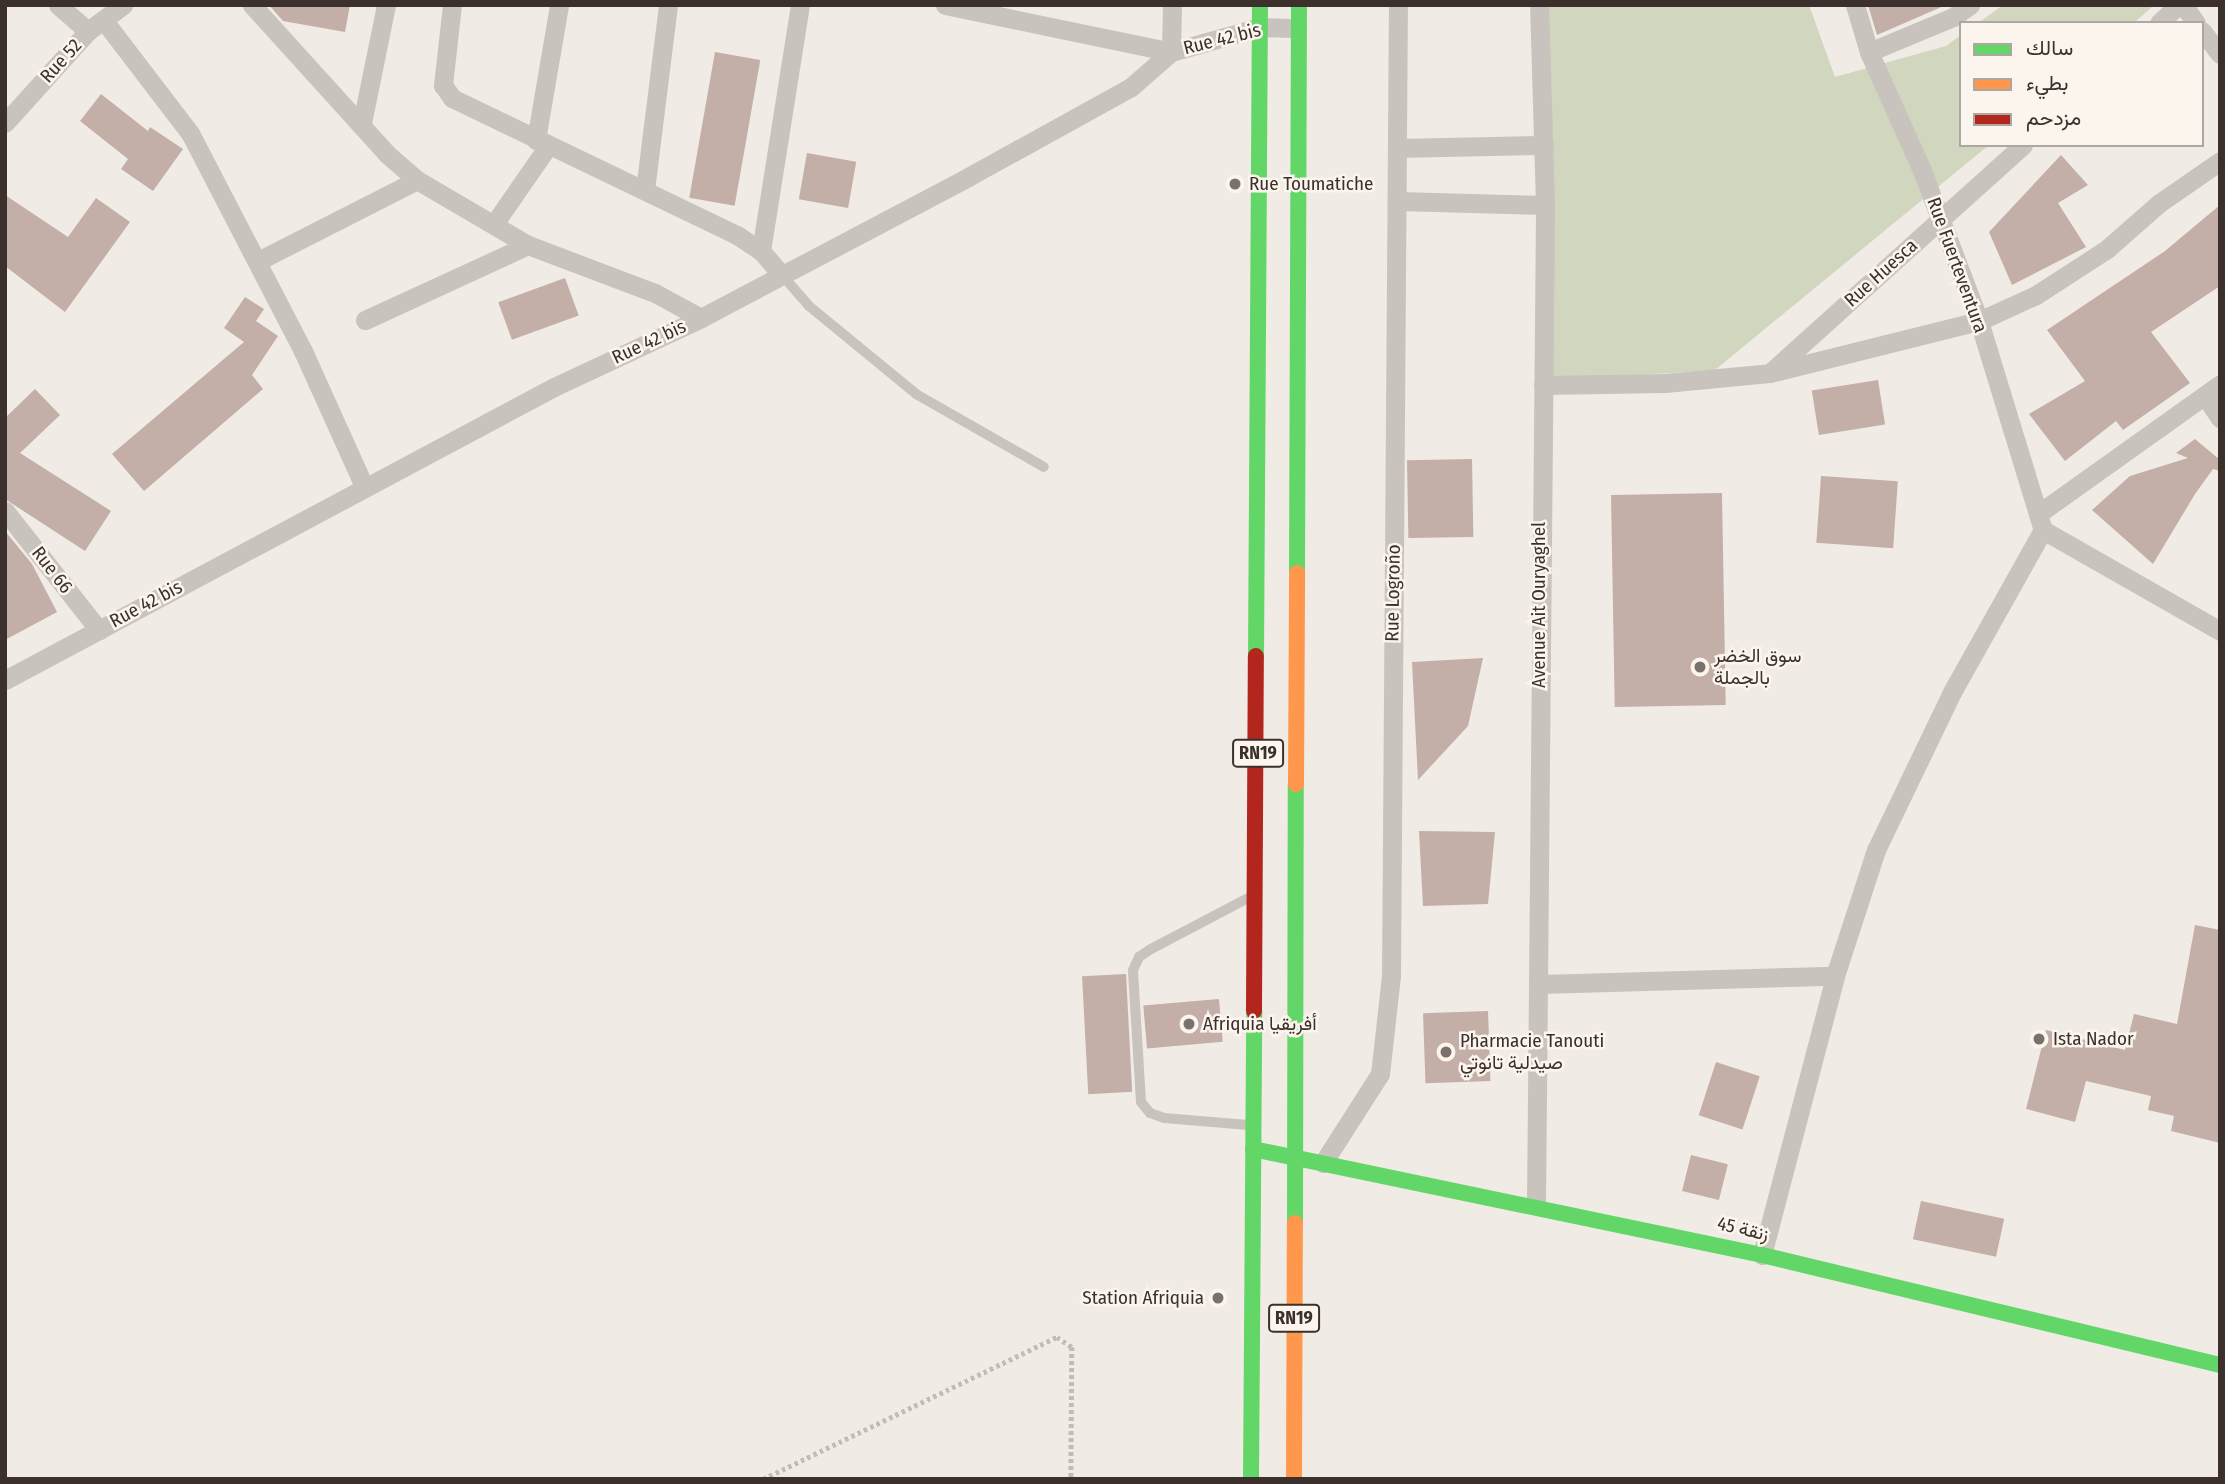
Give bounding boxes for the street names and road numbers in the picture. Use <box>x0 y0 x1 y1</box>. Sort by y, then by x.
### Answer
street label: Rue 42 bis <box>1181 18 1263 60</box>
street label: Rue 52 <box>35 34 87 88</box>
street label: Rue Fuerteventura <box>1922 194 1992 336</box>
street label: Rue Huesca <box>1840 234 1922 312</box>
street label: Rue 42 bis <box>608 315 690 369</box>
street label: Avenue Ait Ouryaghel <box>1528 522 1550 688</box>
street label: Rue 66 <box>27 542 77 598</box>
street label: Rue Logroño <box>1381 544 1405 642</box>
street label: Rue 42 bis <box>106 575 186 633</box>
road number: RN19 <box>1232 738 1284 768</box>
street label: زنقة 45 <box>1715 1212 1771 1246</box>
road number: RN19 <box>1268 1303 1320 1332</box>

